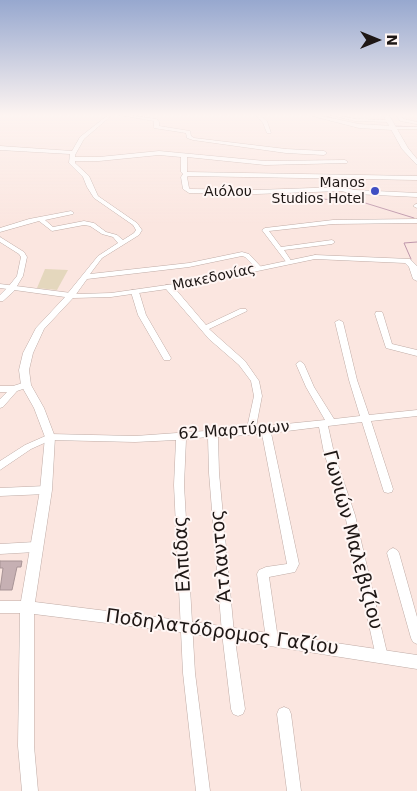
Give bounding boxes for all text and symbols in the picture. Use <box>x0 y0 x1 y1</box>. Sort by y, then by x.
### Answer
north arrow <box>352 15 402 65</box>
text: N <box>384 34 400 46</box>
place label: Manos Studios Hotel <box>272 175 365 208</box>
street label: Αιόλου <box>204 184 252 200</box>
marker: Manos Studios Hotel <box>369 185 381 197</box>
street label: Μακεδονίας <box>171 261 257 295</box>
street label: 62 Μαρτύρων <box>178 418 290 444</box>
street label: Γωνιών Μαλεβιζίου <box>317 448 387 632</box>
street label: Άτλαντος <box>207 509 237 603</box>
street label: Ελπίδας <box>170 515 196 593</box>
street label: Ποδηλατόδρομος Γαζίου <box>104 605 340 661</box>

